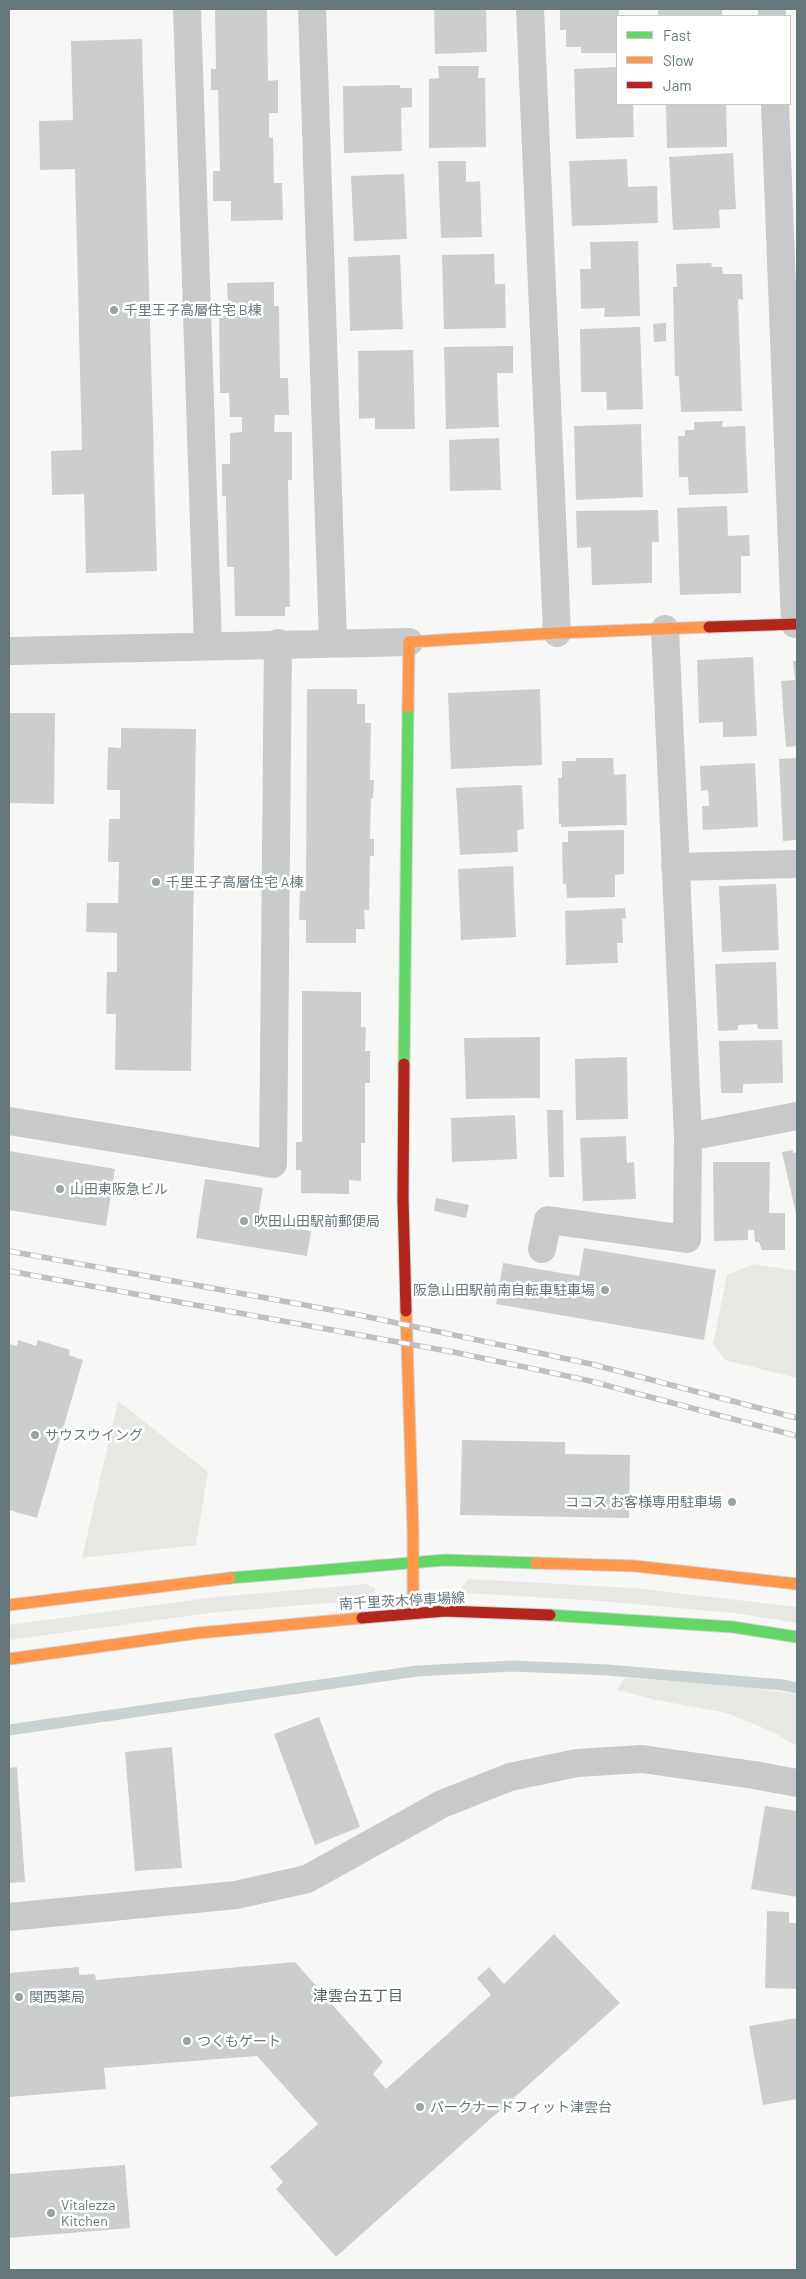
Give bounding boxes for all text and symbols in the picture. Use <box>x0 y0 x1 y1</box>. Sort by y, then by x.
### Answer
legend <box>616 15 791 105</box>
text: Fast <box>663 26 691 44</box>
text: Slow <box>663 51 694 69</box>
text: Jam <box>663 76 692 94</box>
place label: 千里王子高層住宅 B棟 <box>124 302 262 318</box>
marker: 千里王子高層住宅 B棟 <box>108 304 120 316</box>
place label: 千里王子高層住宅 A棟 <box>166 874 303 890</box>
marker: 千里王子高層住宅 A棟 <box>150 876 162 888</box>
place label: 山田東阪急ビル <box>70 1181 168 1197</box>
marker: 山田東阪急ビル <box>54 1183 66 1195</box>
place label: 吹田山田駅前郵便局 <box>254 1213 380 1229</box>
marker: 吹田山田駅前郵便局 <box>238 1215 250 1227</box>
place label: 阪急山田駅前南自転車駐車場 <box>413 1282 595 1298</box>
marker: 阪急山田駅前南自転車駐車場 <box>599 1284 611 1296</box>
place label: サウスウイング <box>45 1427 143 1443</box>
marker: サウスウイング <box>29 1429 41 1441</box>
place label: ココス お客様専用駐車場 <box>565 1494 722 1510</box>
marker: ココス お客様専用駐車場 <box>726 1496 738 1508</box>
street label: 南千里茨木停車場線 <box>339 1589 465 1613</box>
district label: 津雲台五丁目 <box>313 1987 403 2005</box>
place label: 関西薬局 <box>29 1989 85 2005</box>
marker: 関西薬局 <box>13 1991 25 2003</box>
place label: つくもゲート <box>197 2033 281 2049</box>
marker: つくもゲート <box>181 2035 193 2047</box>
place label: パークナードフィット津雲台 <box>430 2099 612 2115</box>
marker: パークナードフィット津雲台 <box>414 2101 426 2113</box>
place label: Vitalezza Kitchen <box>61 2197 115 2230</box>
marker: Vitalezza Kitchen <box>45 2207 57 2219</box>

